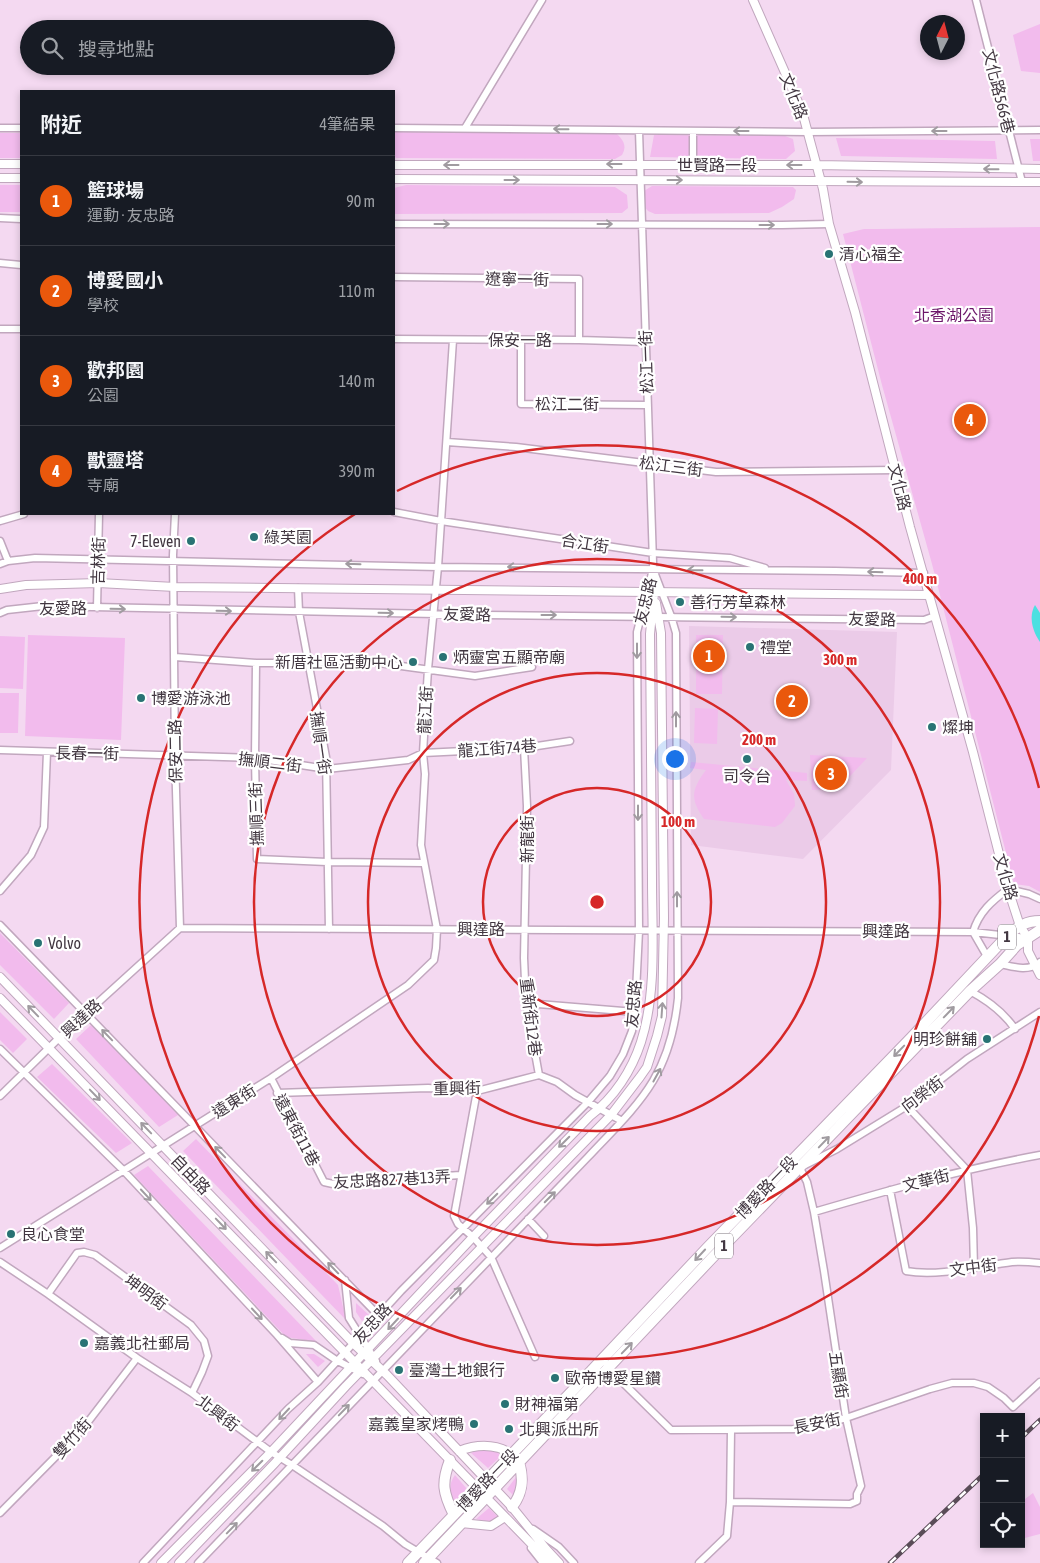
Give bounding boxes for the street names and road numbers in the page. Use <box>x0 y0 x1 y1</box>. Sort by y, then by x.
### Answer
street label: 文化路566巷 <box>980 47 1018 135</box>
street label: 文化路 <box>777 70 811 122</box>
street label: 世賢路一段 <box>677 156 757 174</box>
street label: 遼寧一街 <box>485 269 549 289</box>
street label: 松江一街 <box>636 330 656 394</box>
street label: 保安一路 <box>488 331 552 349</box>
street label: 松江二街 <box>535 395 599 413</box>
street label: 松江三街 <box>638 453 704 479</box>
street label: 文化路 <box>885 462 915 512</box>
street label: 合江街 <box>560 530 610 556</box>
street label: 吉林街 <box>89 537 107 585</box>
street label: 友忠路 <box>630 576 660 626</box>
street label: 友愛路 <box>39 599 87 617</box>
street label: 友愛路 <box>443 605 491 623</box>
street label: 友愛路 <box>848 610 896 628</box>
street label: 龍江街 <box>415 686 435 734</box>
street label: 撫順一街 <box>308 710 334 776</box>
street label: 保安二路 <box>165 719 185 783</box>
street label: 龍江街74巷 <box>457 736 537 760</box>
street label: 長春一街 <box>55 743 119 763</box>
street label: 撫順二街 <box>237 749 303 775</box>
street label: 撫順三街 <box>246 782 266 846</box>
street label: 新龍街 <box>518 815 536 863</box>
street label: 文化路 <box>991 851 1021 903</box>
street label: 興達路 <box>457 920 505 938</box>
street label: 興達路 <box>862 922 910 940</box>
road number: 1 <box>998 924 1016 950</box>
street label: 重新街12巷 <box>517 977 545 1057</box>
street label: 友忠路 <box>622 979 644 1029</box>
street label: 興達路 <box>57 995 105 1041</box>
street label: 向榮街 <box>897 1072 947 1116</box>
street label: 重興街 <box>433 1079 481 1097</box>
street label: 遠東街 <box>209 1081 259 1121</box>
street label: 遠東街11巷 <box>270 1091 324 1169</box>
street label: 自由路 <box>168 1150 214 1198</box>
street label: 博愛路一段 <box>732 1152 800 1222</box>
street label: 文華街 <box>901 1165 951 1195</box>
street label: 友忠路827巷13弄 <box>333 1167 451 1191</box>
road number: 1 <box>715 1234 733 1258</box>
street label: 文中街 <box>948 1255 998 1279</box>
street label: 坤明街 <box>121 1271 171 1313</box>
street label: 友忠路 <box>349 1299 395 1347</box>
street label: 五顯街 <box>826 1350 852 1400</box>
street label: 北興街 <box>193 1391 243 1435</box>
street label: 長安街 <box>792 1410 842 1436</box>
street label: 雙竹街 <box>49 1414 95 1462</box>
street label: 博愛路一段 <box>453 1445 521 1515</box>

